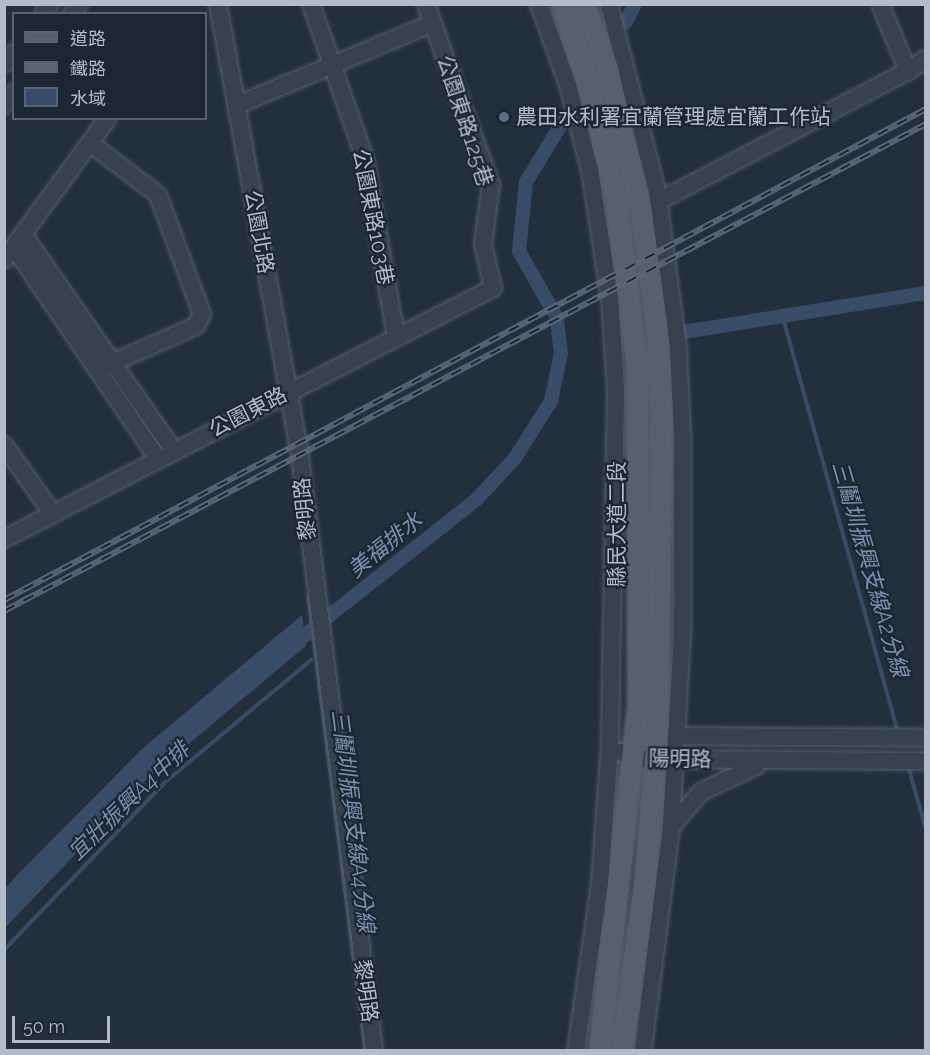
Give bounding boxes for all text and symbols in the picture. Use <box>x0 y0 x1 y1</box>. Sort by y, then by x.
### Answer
legend <box>12 12 207 120</box>
text: 道路 <box>70 28 106 49</box>
street label: 公園東路125巷 <box>432 52 498 190</box>
text: 鐵路 <box>70 58 106 79</box>
text: 水域 <box>70 88 106 109</box>
place label: 農田水利署宜蘭管理處宜蘭工作站 <box>516 104 831 130</box>
marker: 農田水利署宜蘭管理處宜蘭工作站 <box>497 110 511 124</box>
street label: 公園東路103巷 <box>347 147 399 287</box>
street label: 公園北路 <box>239 188 279 276</box>
street label: 公園東路 <box>205 382 291 442</box>
water label: 三鬮圳振興支線A2分線 <box>827 458 913 680</box>
street label: 縣民大道二段 <box>604 461 630 587</box>
street label: 黎明路 <box>289 476 321 542</box>
water label: 美福排水 <box>342 507 428 583</box>
water label: 三鬮圳振興支線A4分線 <box>326 708 380 934</box>
water label: 宜壯振興A4中排 <box>63 737 195 865</box>
street label: 陽明路 <box>648 746 712 772</box>
street label: 黎明路 <box>349 958 383 1024</box>
scale bar <box>15 1004 112 1042</box>
text: 50 m <box>23 1016 65 1037</box>

